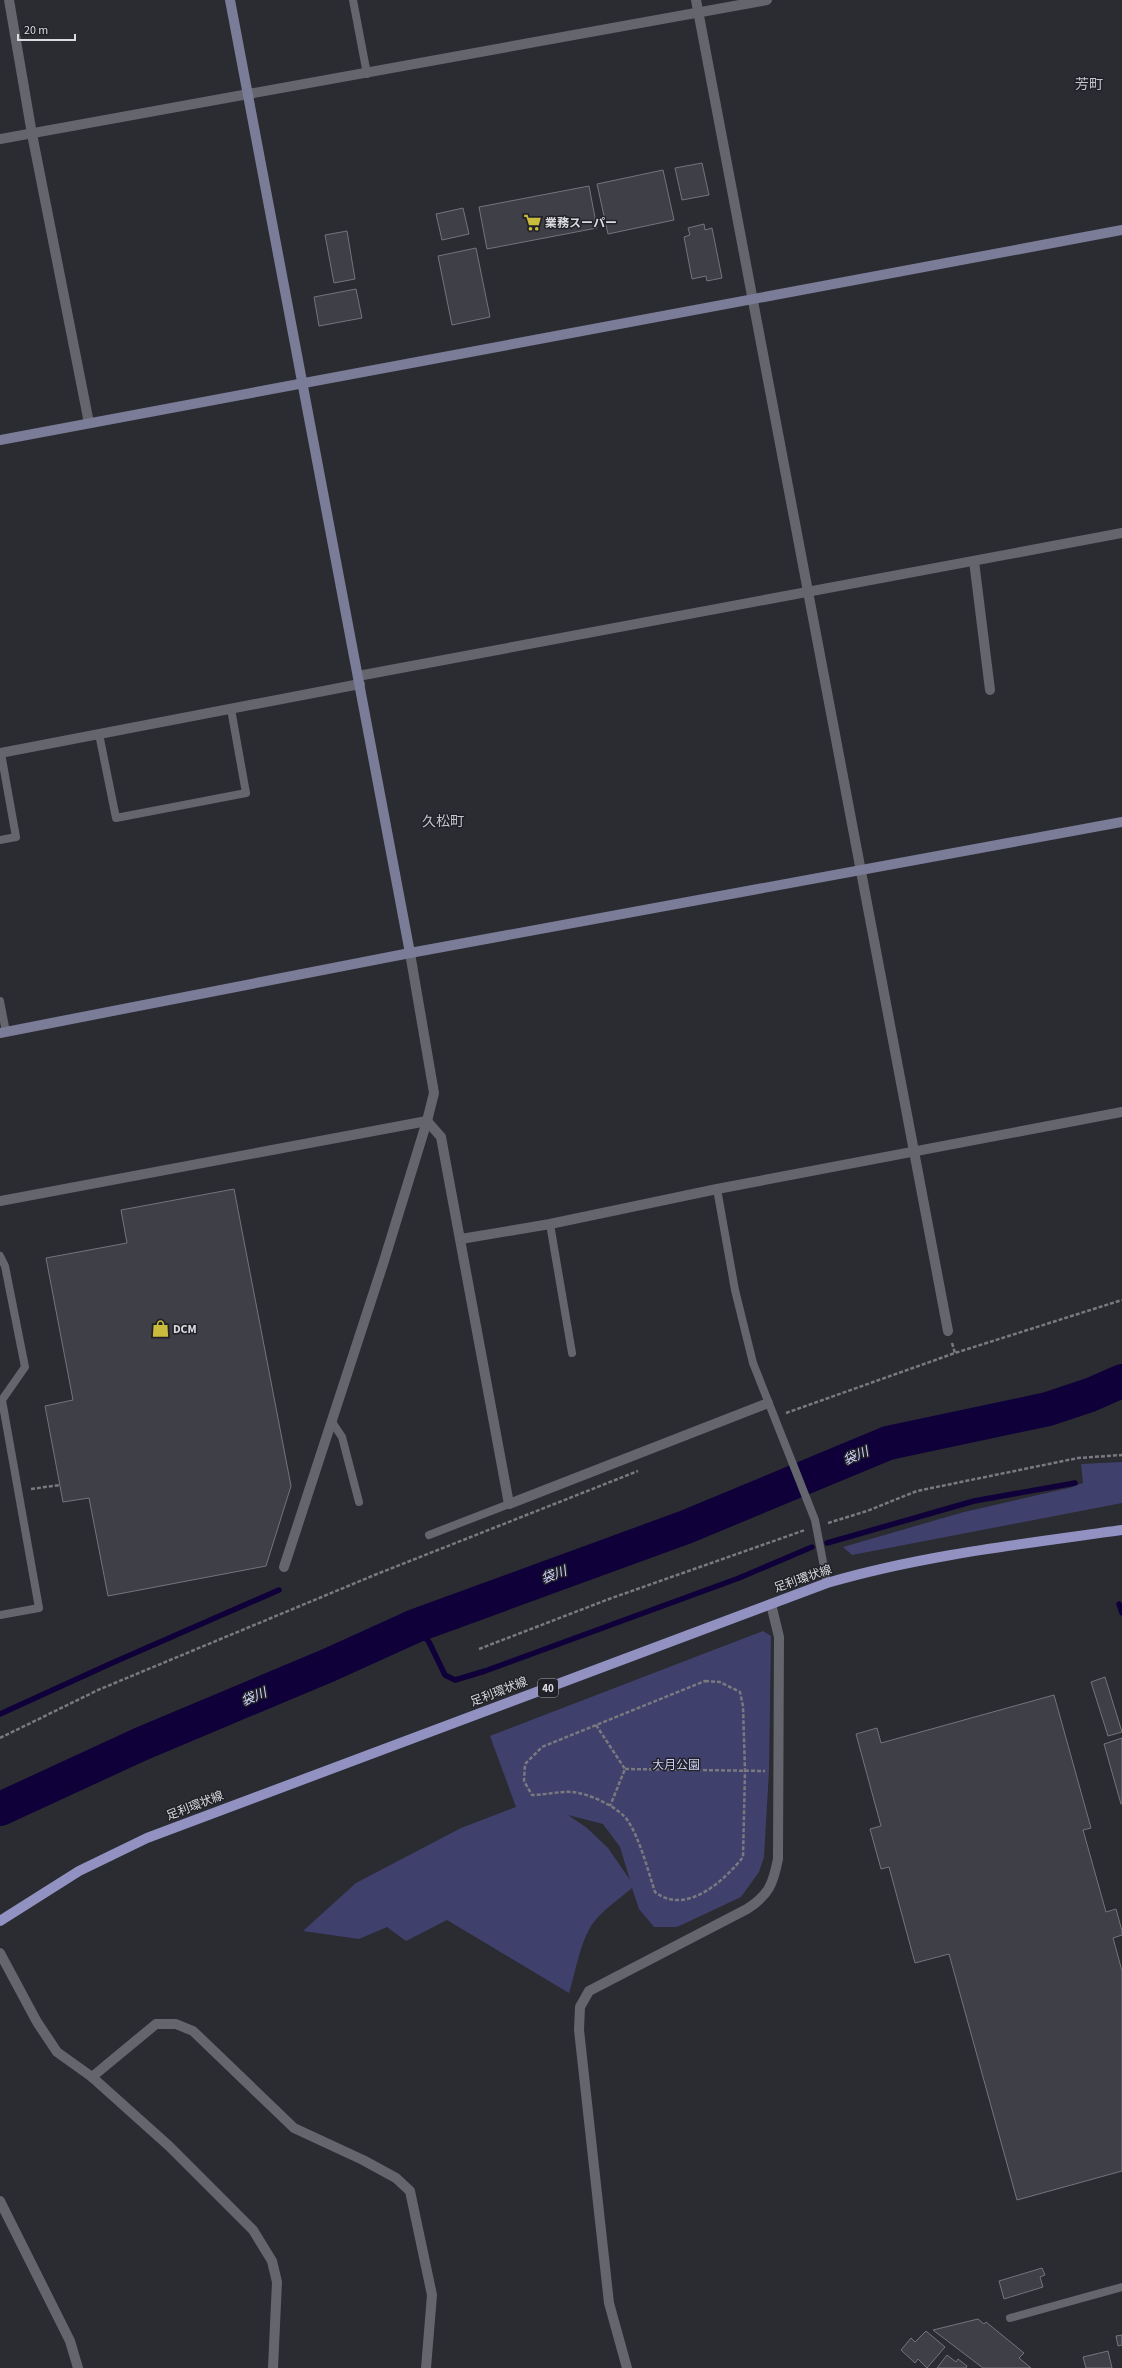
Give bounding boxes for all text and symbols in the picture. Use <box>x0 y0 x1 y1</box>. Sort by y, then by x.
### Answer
scale bar <box>18 16 75 42</box>
text: 20 m <box>24 22 48 39</box>
district label: 芳町 <box>1075 75 1103 95</box>
supermarket icon: 業務スーパー <box>522 213 542 233</box>
place label: 業務スーパー <box>545 215 617 232</box>
district label: 久松町 <box>422 812 464 832</box>
shop icon: DCM <box>150 1319 170 1339</box>
place label: DCM <box>173 1321 197 1338</box>
water label: 袋川 <box>841 1442 873 1469</box>
water label: 袋川 <box>539 1561 571 1588</box>
street label: 足利環状線 <box>772 1561 834 1597</box>
street label: 足利環状線 <box>468 1673 530 1711</box>
road number: 40 <box>538 1679 558 1697</box>
water label: 袋川 <box>239 1683 271 1710</box>
park label: 大月公園 <box>652 1757 700 1774</box>
street label: 足利環状線 <box>164 1787 226 1825</box>

